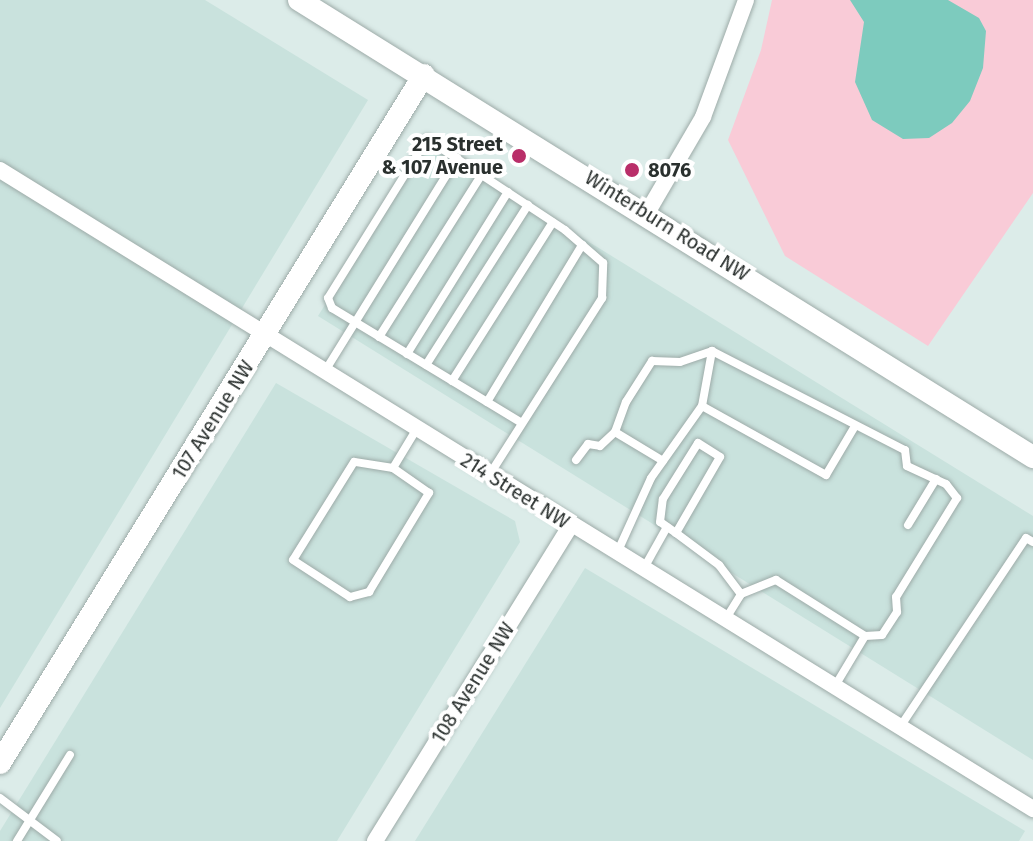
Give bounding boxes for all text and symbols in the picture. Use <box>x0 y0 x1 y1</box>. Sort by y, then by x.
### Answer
place label: 215 Street & 107 Avenue <box>381 132 503 179</box>
marker: 215 Street & 107 Avenue <box>510 147 528 165</box>
place label: 8076 <box>648 158 691 182</box>
marker: 8076 <box>623 161 641 179</box>
street label: Winterburn Road NW <box>580 166 754 286</box>
street label: 107 Avenue NW <box>167 356 259 484</box>
street label: 214 Street NW <box>456 448 574 534</box>
street label: 108 Avenue NW <box>426 618 520 748</box>

